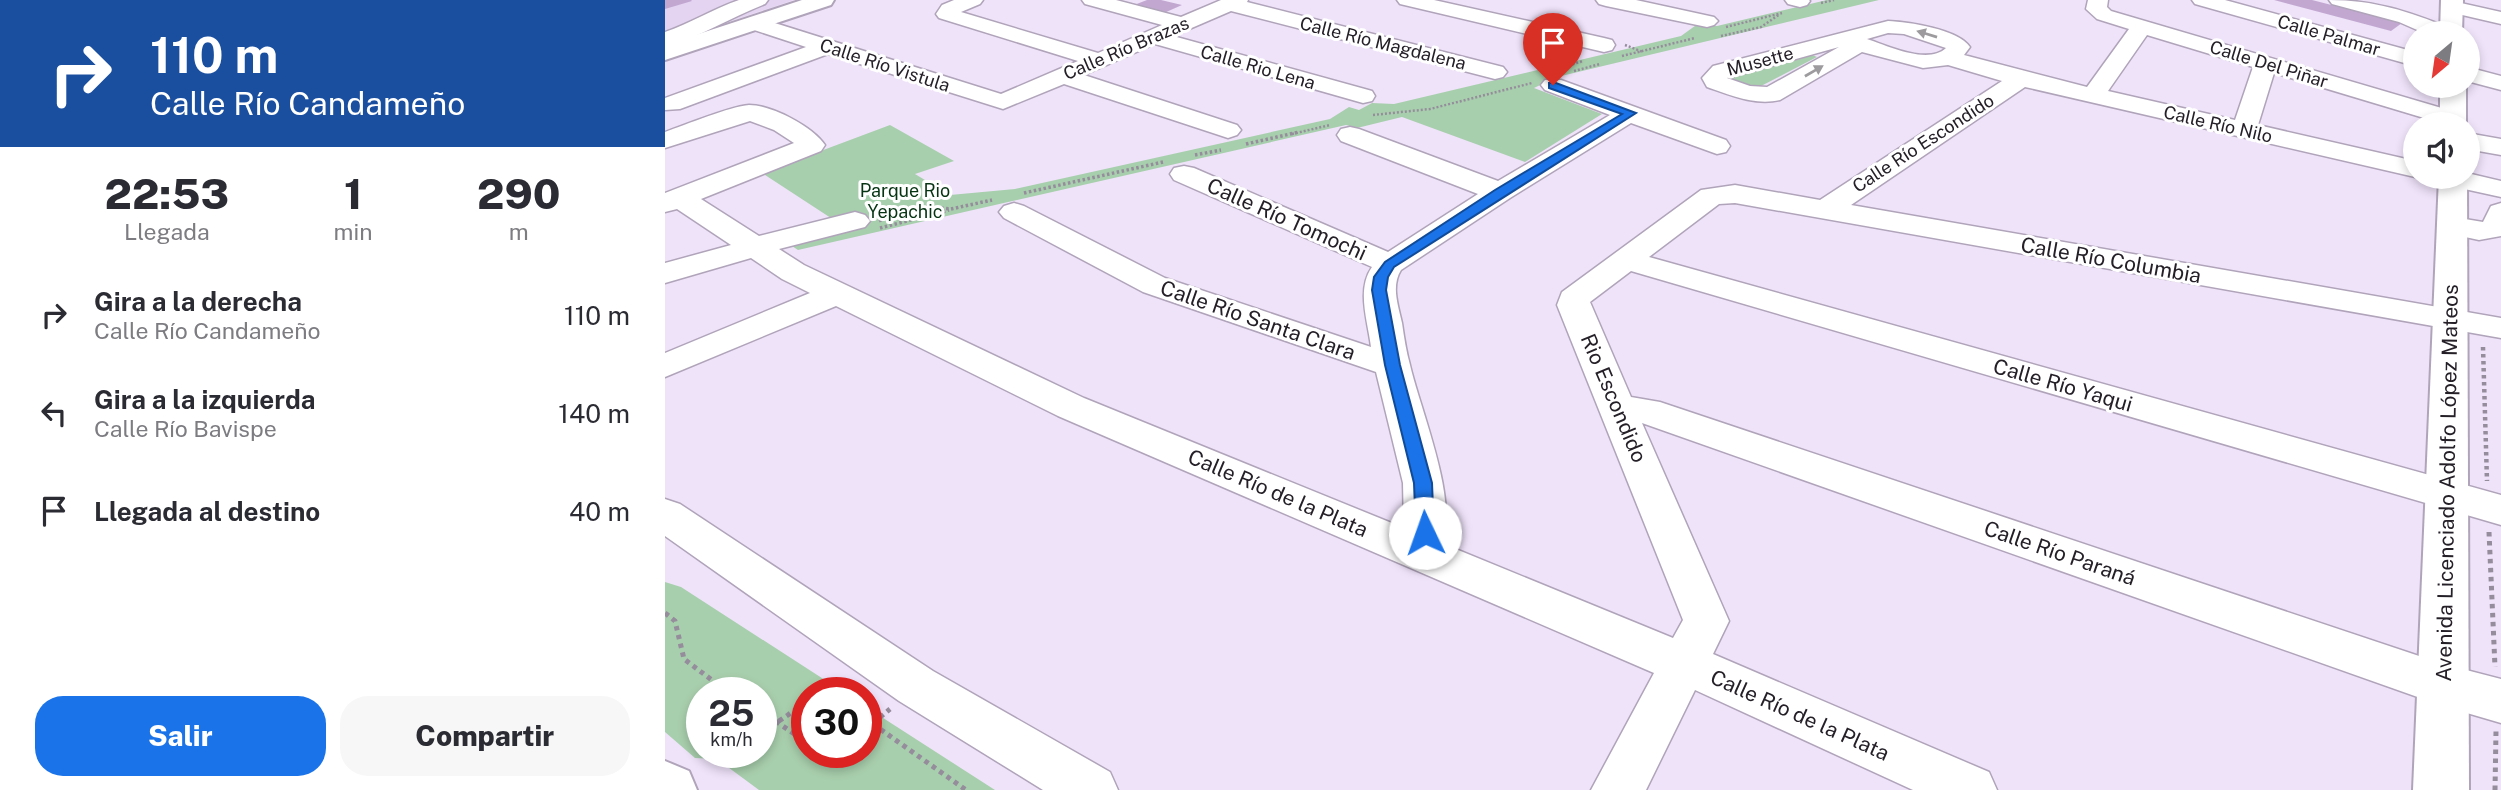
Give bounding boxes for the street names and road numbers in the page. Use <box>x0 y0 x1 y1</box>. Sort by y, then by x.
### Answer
street label: Calle Palmar <box>2275 10 2383 60</box>
street label: Calle Río Brazas <box>1060 12 1192 84</box>
street label: Calle Río Magdalena <box>1298 12 1468 74</box>
street label: Calle Río Vistula <box>817 34 953 96</box>
street label: Calle Del Piñar <box>2207 36 2331 92</box>
street label: Calle Rio Lena <box>1198 41 1318 93</box>
street label: Musette <box>1724 42 1796 80</box>
street label: Calle Río Escondido <box>1848 89 1998 197</box>
street label: Calle Río Nilo <box>2162 101 2274 147</box>
street label: Calle Río Tomochi <box>1203 173 1371 265</box>
street label: Calle Río Columbia <box>2019 232 2203 288</box>
street label: Calle Río Santa Clara <box>1157 275 1359 365</box>
street label: Avenida Licenciado Adolfo López Mateos <box>2431 284 2463 682</box>
street label: Rio Escondido <box>1576 330 1652 466</box>
street label: Calle Río Yaqui <box>1990 353 2136 417</box>
street label: Calle Río de la Plata <box>1184 444 1372 542</box>
street label: Calle Río Paraná <box>1981 515 2139 591</box>
street label: Calle Río de la Plata <box>1707 664 1893 766</box>

